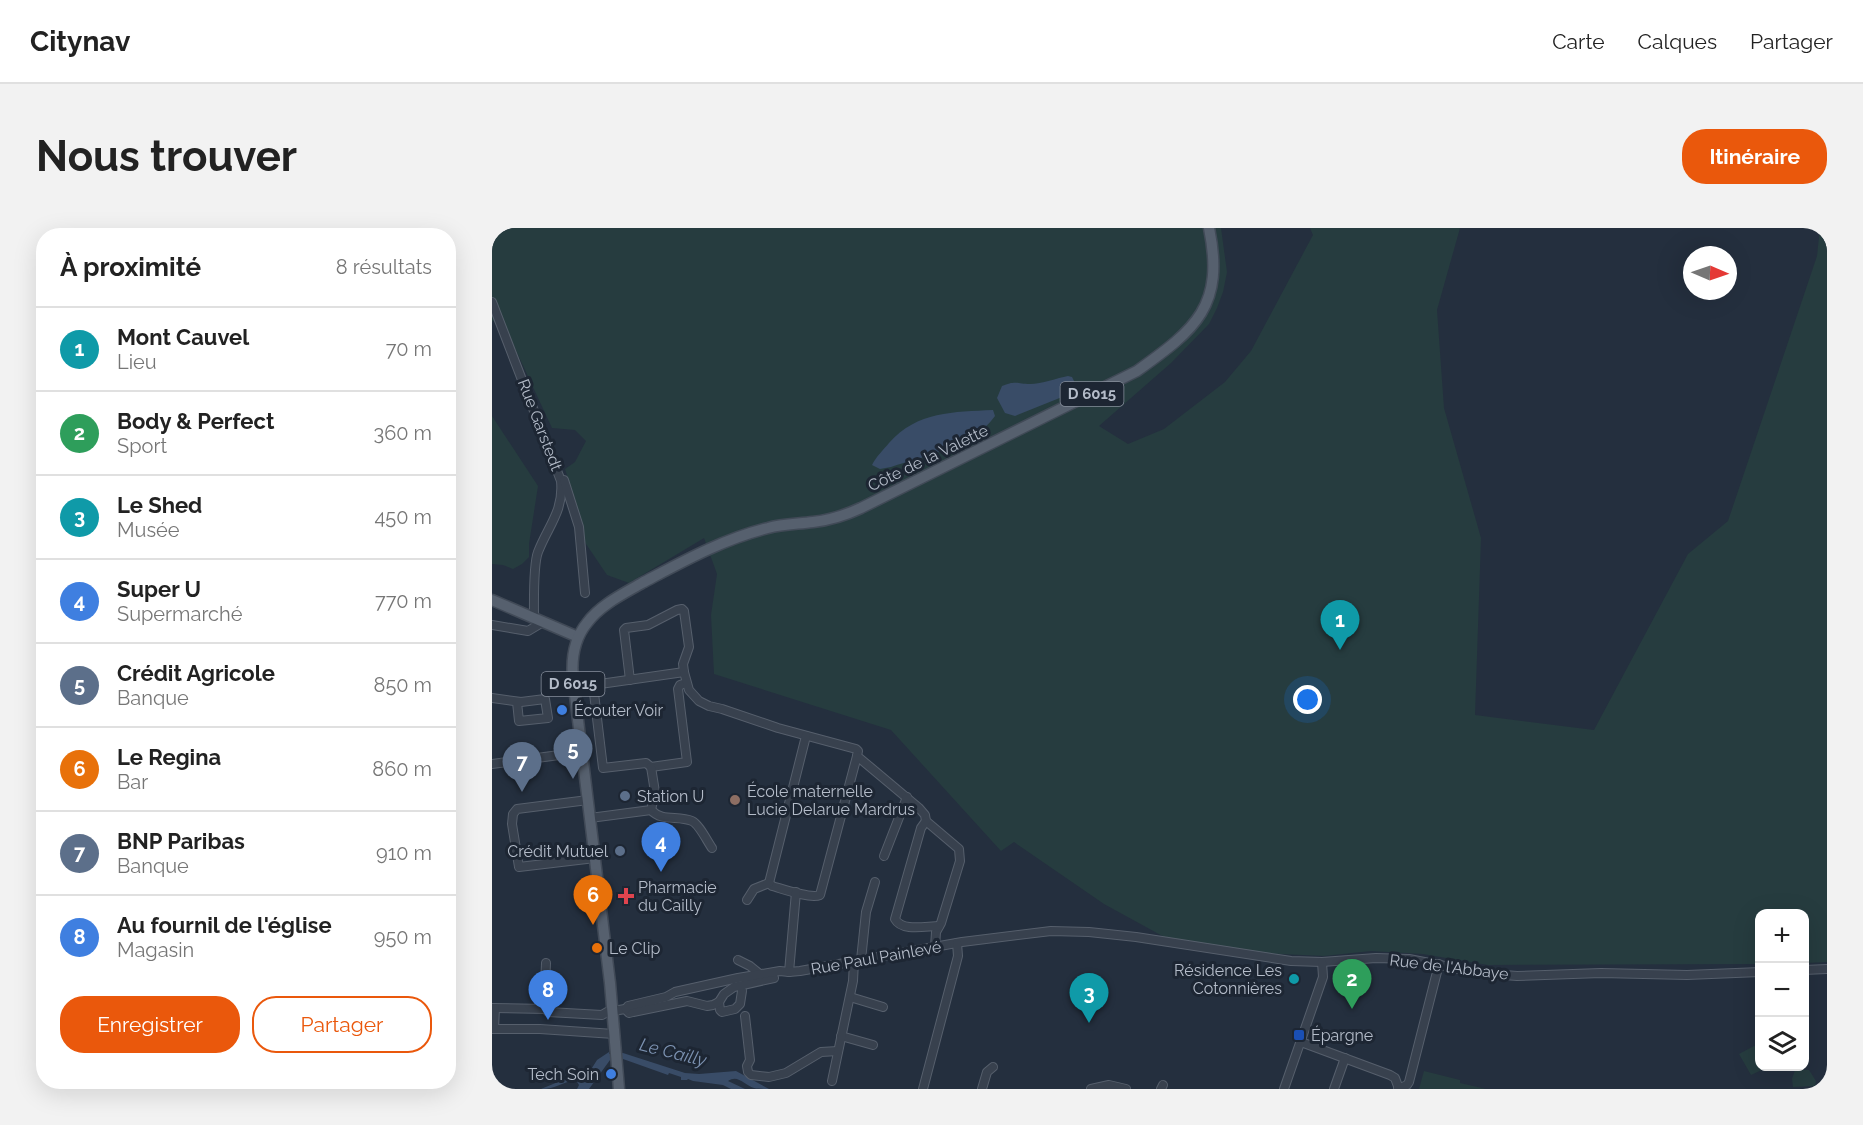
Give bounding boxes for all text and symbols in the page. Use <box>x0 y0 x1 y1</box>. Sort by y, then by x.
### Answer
text: Citynav <box>30 25 130 58</box>
text: Carte <box>1552 29 1605 54</box>
text: Calques <box>1638 29 1717 54</box>
text: Partager <box>1750 29 1833 54</box>
button: Itinéraire <box>1682 129 1827 184</box>
text: Nous trouver <box>36 132 297 181</box>
north arrow <box>1683 246 1737 300</box>
text: À proximité <box>60 252 201 282</box>
text: 8 résultats <box>336 255 432 279</box>
text: Mont Cauvel <box>117 324 249 350</box>
text: 1 <box>75 337 84 361</box>
text: 70 m <box>386 337 432 361</box>
text: Lieu <box>117 350 157 374</box>
street label: Rue Garstedt <box>514 376 566 474</box>
road number: D 6015 <box>1060 382 1124 406</box>
text: Body & Perfect <box>117 408 274 434</box>
text: 2 <box>74 421 85 445</box>
text: 360 m <box>374 421 432 445</box>
street label: Côte de la Valette <box>865 421 991 495</box>
text: Sport <box>117 434 167 458</box>
text: Le Shed <box>117 492 202 518</box>
text: 3 <box>74 505 85 529</box>
text: 450 m <box>374 505 432 529</box>
text: Musée <box>117 518 180 542</box>
text: Super U <box>117 576 201 602</box>
text: 4 <box>74 589 85 613</box>
text: 770 m <box>375 589 432 613</box>
pin: 1 <box>1320 600 1360 650</box>
text: Supermarché <box>117 602 242 626</box>
text: Crédit Agricole <box>117 660 275 686</box>
road number: D 6015 <box>542 672 604 696</box>
text: 5 <box>74 673 85 697</box>
text: 850 m <box>374 673 432 697</box>
your location <box>1293 685 1322 714</box>
text: Banque <box>117 686 189 710</box>
place label: Écouter Voir <box>574 700 663 720</box>
marker: Écouter Voir <box>555 703 569 717</box>
pin: 5 <box>554 730 592 779</box>
pin: 7 <box>502 742 542 792</box>
text: Le Regina <box>117 744 221 770</box>
text: 6 <box>73 757 86 781</box>
text: 860 m <box>372 757 432 781</box>
text: Bar <box>117 770 148 794</box>
place label: École maternelle Lucie Delarue Mardrus <box>747 781 915 819</box>
place label: Station U <box>637 787 704 806</box>
marker: Station U <box>618 789 632 803</box>
marker: École maternelle Lucie Delarue Mardrus <box>728 793 742 807</box>
pin: 4 <box>642 822 680 872</box>
text: BNP Paribas <box>117 828 245 854</box>
text: 7 <box>74 841 85 865</box>
text: 910 m <box>376 841 432 865</box>
place label: Crédit Mutuel <box>507 842 609 861</box>
marker: Crédit Mutuel <box>613 844 627 858</box>
text: Banque <box>117 854 189 878</box>
pin: 6 <box>574 876 612 925</box>
place label: Pharmacie du Cailly <box>638 878 717 915</box>
marker: Pharmacie du Cailly <box>619 889 633 903</box>
map controls <box>1755 909 1809 1071</box>
button: + <box>1755 909 1809 963</box>
text: Au fournil de l'église <box>117 912 332 938</box>
text: 8 <box>73 925 86 949</box>
text: 950 m <box>374 925 432 949</box>
street label: Rue Paul Painlevé <box>809 937 943 979</box>
text: Magasin <box>117 938 194 962</box>
place label: Le Clip <box>609 939 660 958</box>
marker: Le Clip <box>590 941 604 955</box>
street label: Rue de l'Abbaye <box>1388 950 1510 984</box>
pin: 2 <box>1332 960 1372 1009</box>
place label: Résidence Les Cotonnières <box>1174 961 1282 998</box>
button: − <box>1755 963 1809 1017</box>
pin: 8 <box>528 970 568 1020</box>
marker: Résidence Les Cotonnières <box>1287 972 1301 986</box>
pin: 3 <box>1070 974 1108 1023</box>
button: Enregistrer <box>60 996 240 1053</box>
button: Partager <box>252 996 432 1053</box>
button: layers <box>1755 1017 1809 1071</box>
place label: Épargne <box>1311 1025 1373 1045</box>
marker: Épargne <box>1292 1028 1306 1042</box>
water label: Le Cailly <box>637 1034 710 1071</box>
place label: Tech Soin <box>527 1065 599 1084</box>
marker: Tech Soin <box>604 1067 618 1081</box>

